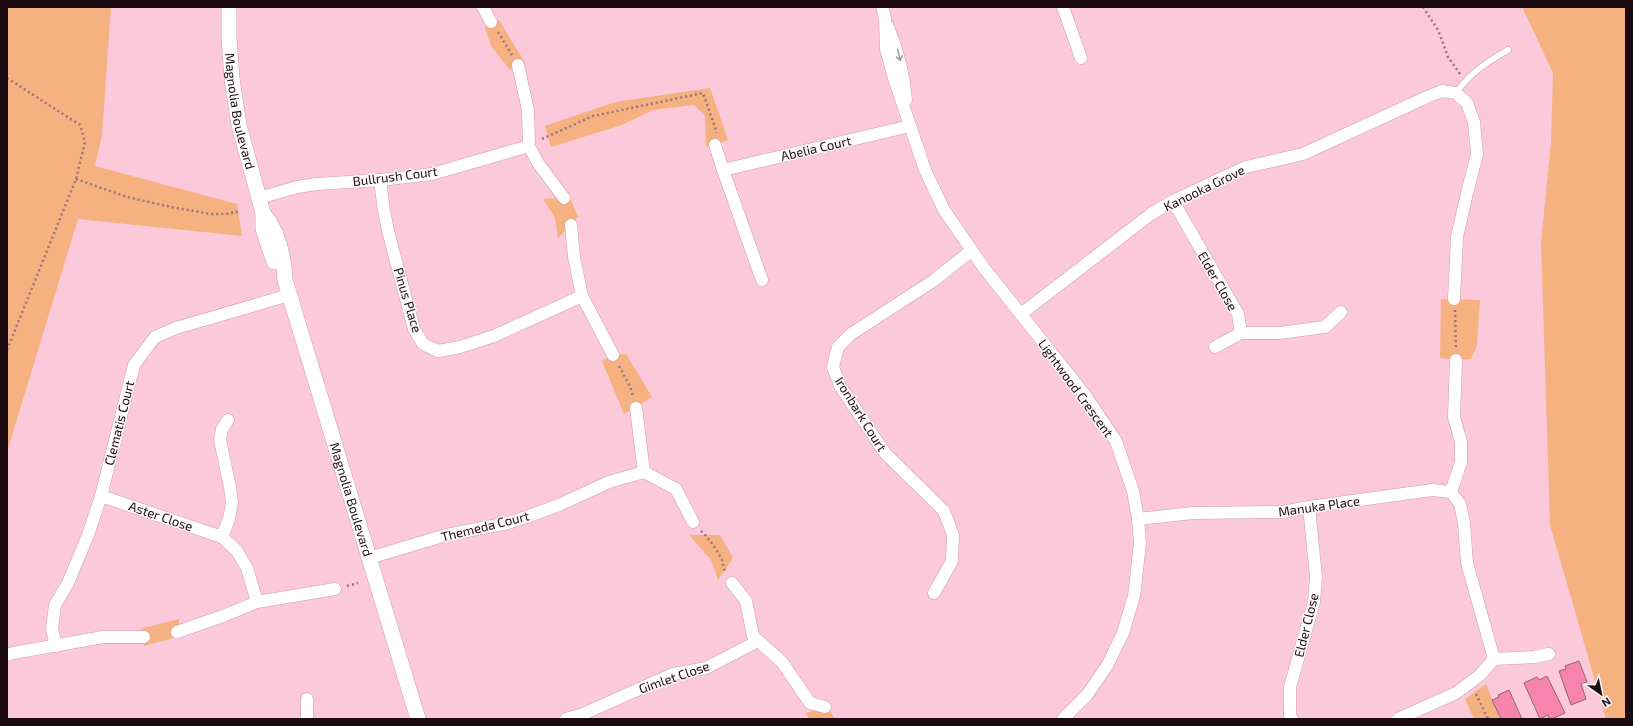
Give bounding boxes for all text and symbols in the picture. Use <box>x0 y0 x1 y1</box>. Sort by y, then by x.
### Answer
one-way arrow <box>895 48 903 61</box>
street label: Magnolia Boulevard <box>222 52 259 171</box>
street label: Abelia Court <box>779 132 853 164</box>
street label: Kanooka Grove <box>1161 161 1247 215</box>
street label: Bullrush Court <box>352 163 438 189</box>
street label: Elder Close <box>1195 249 1241 313</box>
street label: Pinus Place <box>391 265 425 335</box>
street label: Lightwood Crescent <box>1035 336 1117 440</box>
street label: Ironbark Court <box>832 374 890 454</box>
street label: Clematis Court <box>101 379 137 467</box>
street label: Magnolia Boulevard <box>327 440 376 558</box>
street label: Manuka Place <box>1277 492 1361 520</box>
street label: Aster Close <box>127 498 195 534</box>
street label: Themeda Court <box>439 507 531 545</box>
street label: Elder Close <box>1290 591 1322 659</box>
street label: Gimlet Close <box>637 657 711 697</box>
north arrow <box>1581 674 1621 714</box>
text: N <box>1600 695 1614 710</box>

